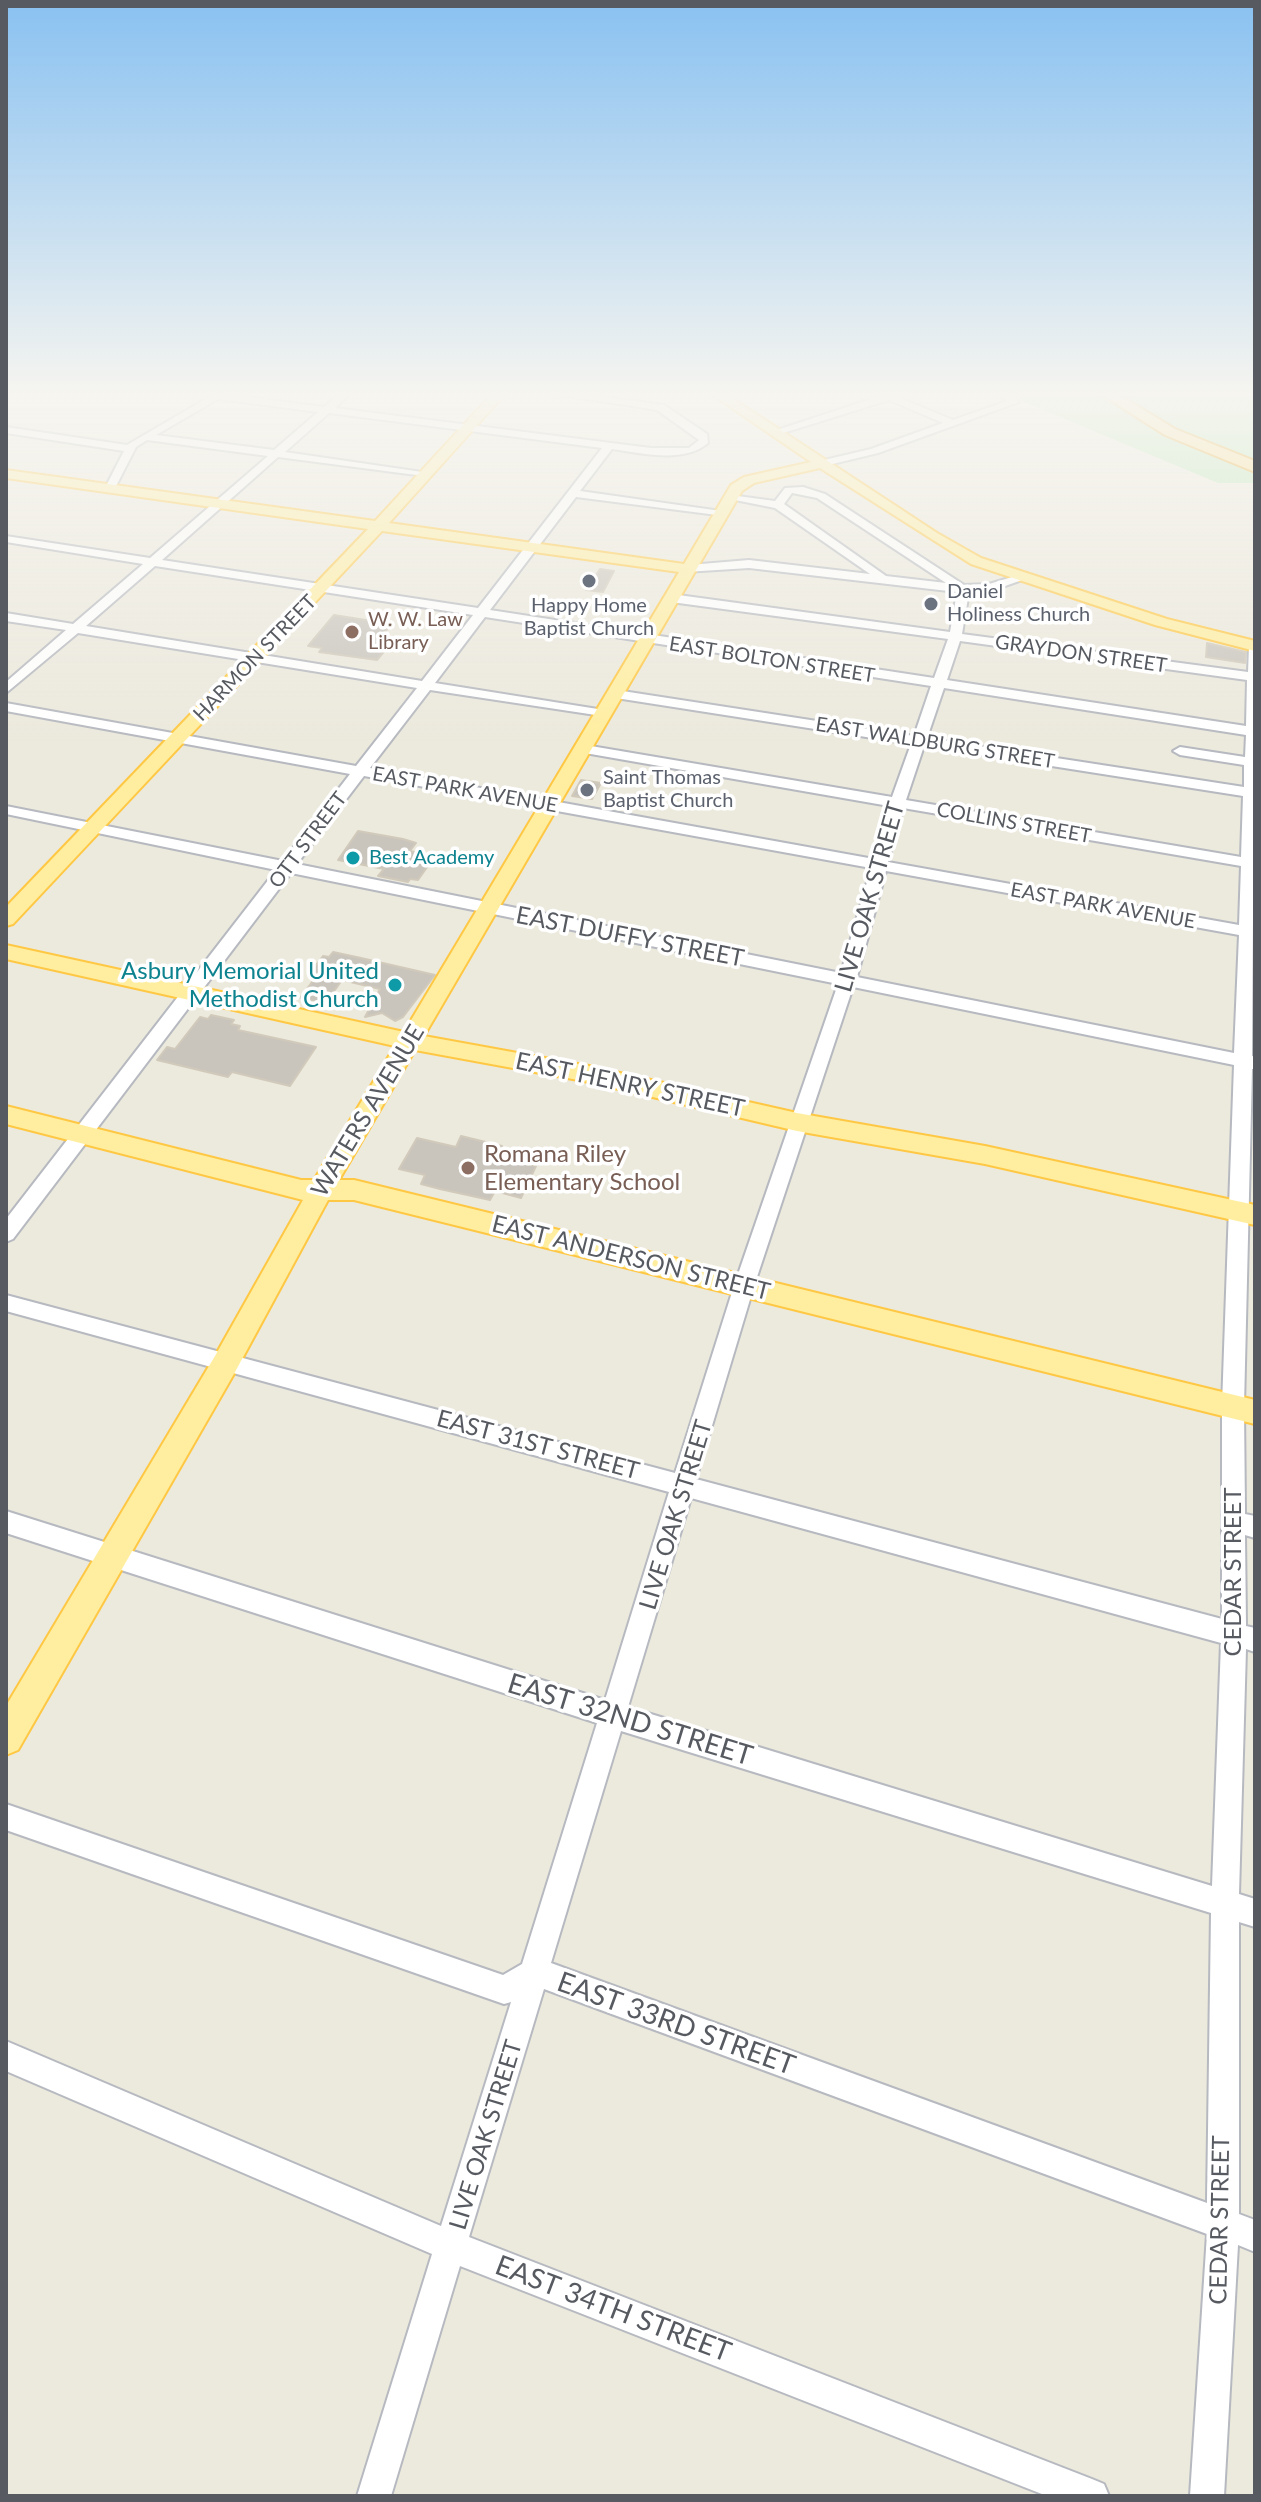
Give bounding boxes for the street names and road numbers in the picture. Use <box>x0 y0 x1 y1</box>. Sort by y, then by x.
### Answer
street label: HARMON STREET <box>189 590 321 726</box>
street label: GRAYDON STREET <box>993 630 1169 678</box>
street label: EAST BOLTON STREET <box>667 632 877 688</box>
street label: EAST WALDBURG STREET <box>814 712 1056 774</box>
street label: EAST PARK AVENUE <box>371 762 559 818</box>
street label: OTT STREET <box>264 787 352 893</box>
street label: COLLINS STREET <box>935 798 1093 848</box>
street label: LIVE OAK STREET <box>829 799 911 995</box>
street label: EAST PARK AVENUE <box>1009 878 1197 934</box>
street label: EAST DUFFY STREET <box>514 901 746 973</box>
street label: WATERS AVENUE <box>305 1020 431 1202</box>
street label: EAST HENRY STREET <box>513 1047 747 1123</box>
street label: EAST ANDERSON STREET <box>489 1209 773 1307</box>
street label: EAST 31ST STREET <box>433 1404 643 1486</box>
street label: LIVE OAK STREET <box>634 1417 718 1613</box>
street label: CEDAR STREET <box>1219 1487 1247 1657</box>
street label: EAST 32ND STREET <box>503 1667 757 1773</box>
street label: EAST 33RD STREET <box>552 1965 800 2083</box>
street label: LIVE OAK STREET <box>444 2037 528 2233</box>
street label: CEDAR STREET <box>1204 2135 1236 2305</box>
street label: EAST 34TH STREET <box>490 2249 736 2369</box>

